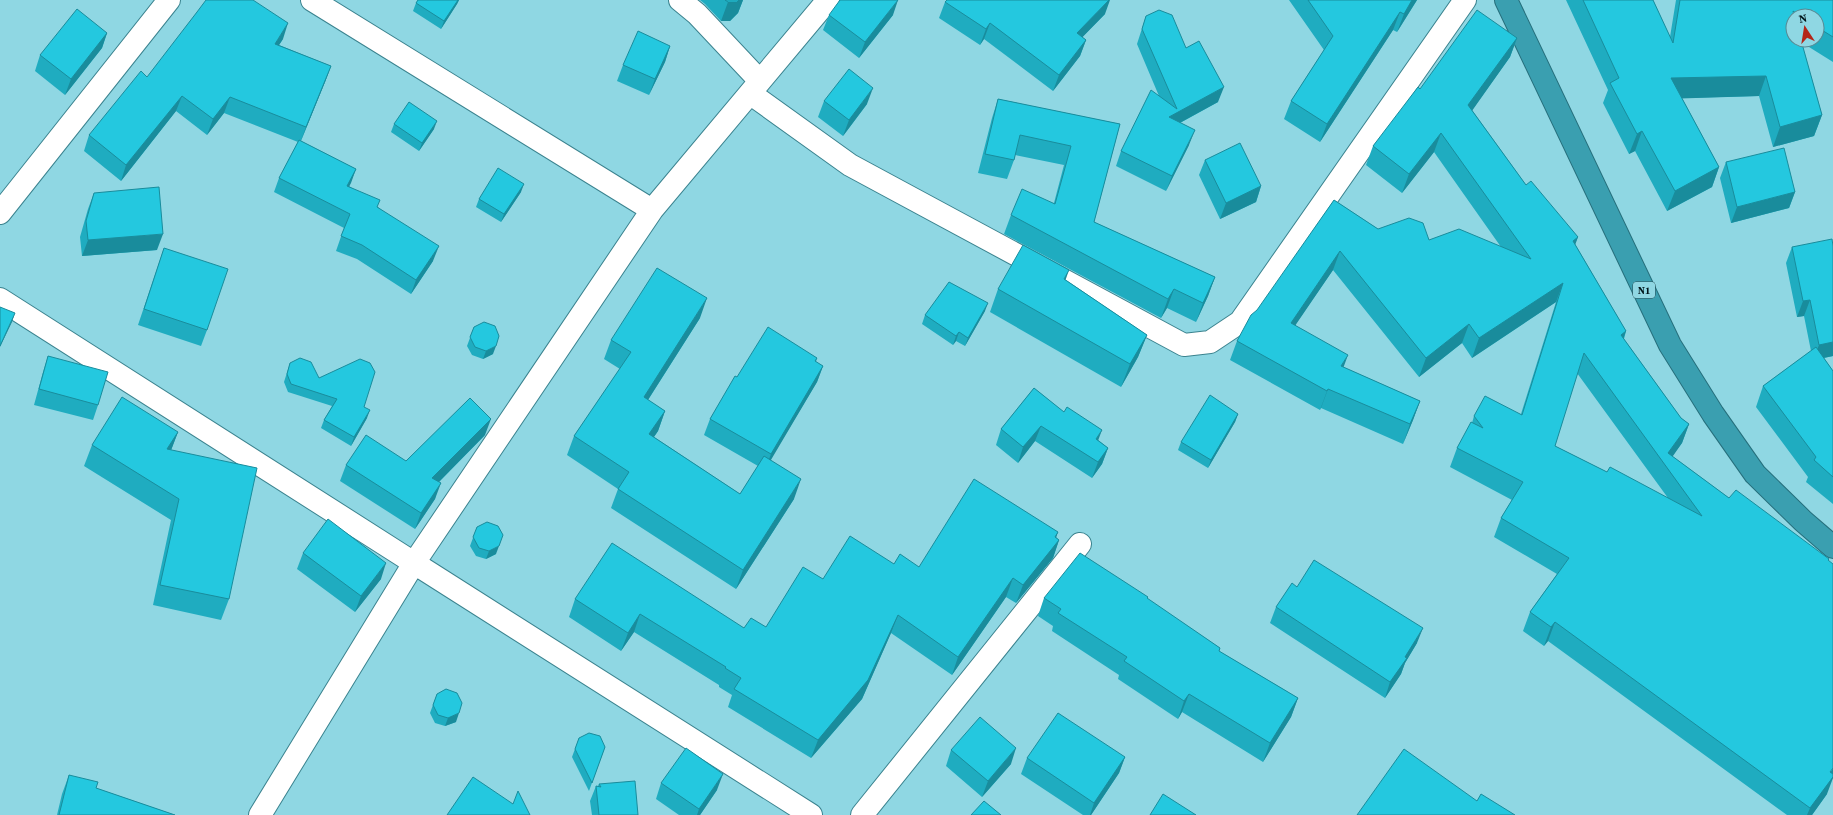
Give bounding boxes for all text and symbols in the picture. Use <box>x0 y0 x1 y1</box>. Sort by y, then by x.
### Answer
north arrow <box>1785 8 1825 48</box>
text: N <box>1798 11 1809 27</box>
road number: N1 <box>1633 282 1655 298</box>

